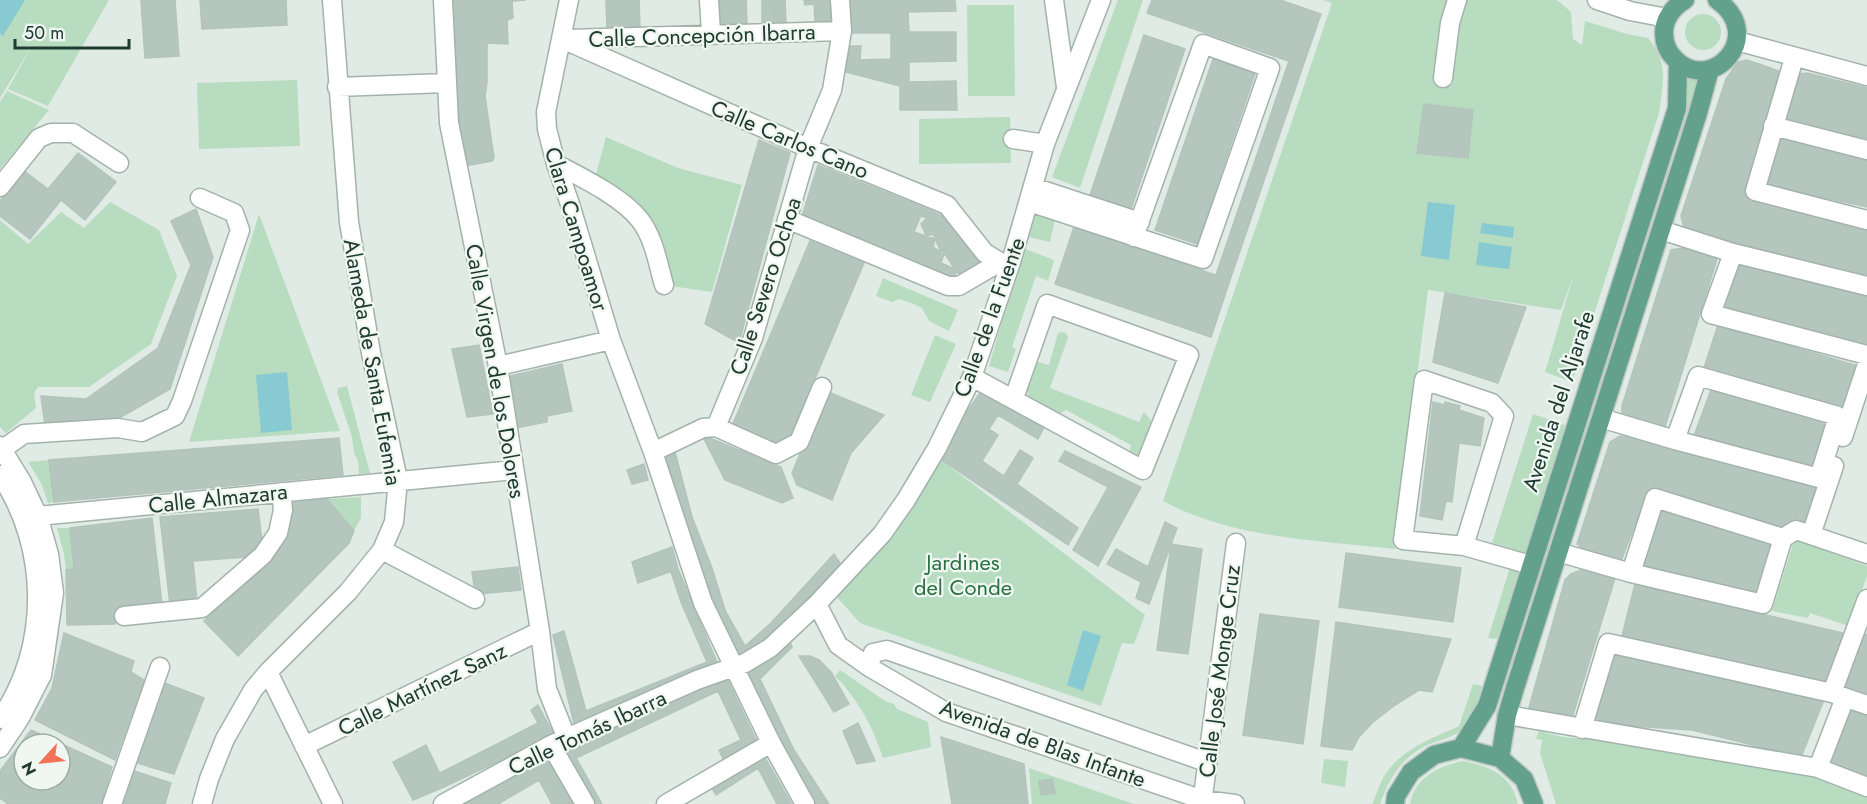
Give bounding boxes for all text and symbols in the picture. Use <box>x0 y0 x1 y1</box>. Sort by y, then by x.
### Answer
scale bar <box>15 12 129 50</box>
street label: Calle Concepción Ibarra <box>588 15 816 55</box>
text: 50 m <box>24 20 64 46</box>
street label: Calle Carlos Cano <box>706 91 874 187</box>
street label: Clara Campoamor <box>537 143 617 315</box>
street label: Calle Severo Ochoa <box>721 193 809 379</box>
street label: Calle de la Fuente <box>945 233 1033 401</box>
street label: Alameda de Santa Eufemia <box>336 236 410 488</box>
street label: Calle Virgen de los Dolores <box>458 241 534 501</box>
street label: Avenida del Aljarafe <box>1514 307 1602 495</box>
street label: Calle Almazara <box>147 475 289 521</box>
park label: Jardines del Conde <box>914 546 1012 603</box>
street label: Calle José Monge Cruz <box>1190 563 1248 779</box>
street label: Calle Martínez Sanz <box>332 634 512 744</box>
street label: Calle Tomás Ibarra <box>503 681 671 783</box>
street label: Avenida de Blas Infante <box>936 691 1150 795</box>
north arrow <box>12 732 72 792</box>
text: N <box>16 758 42 779</box>

